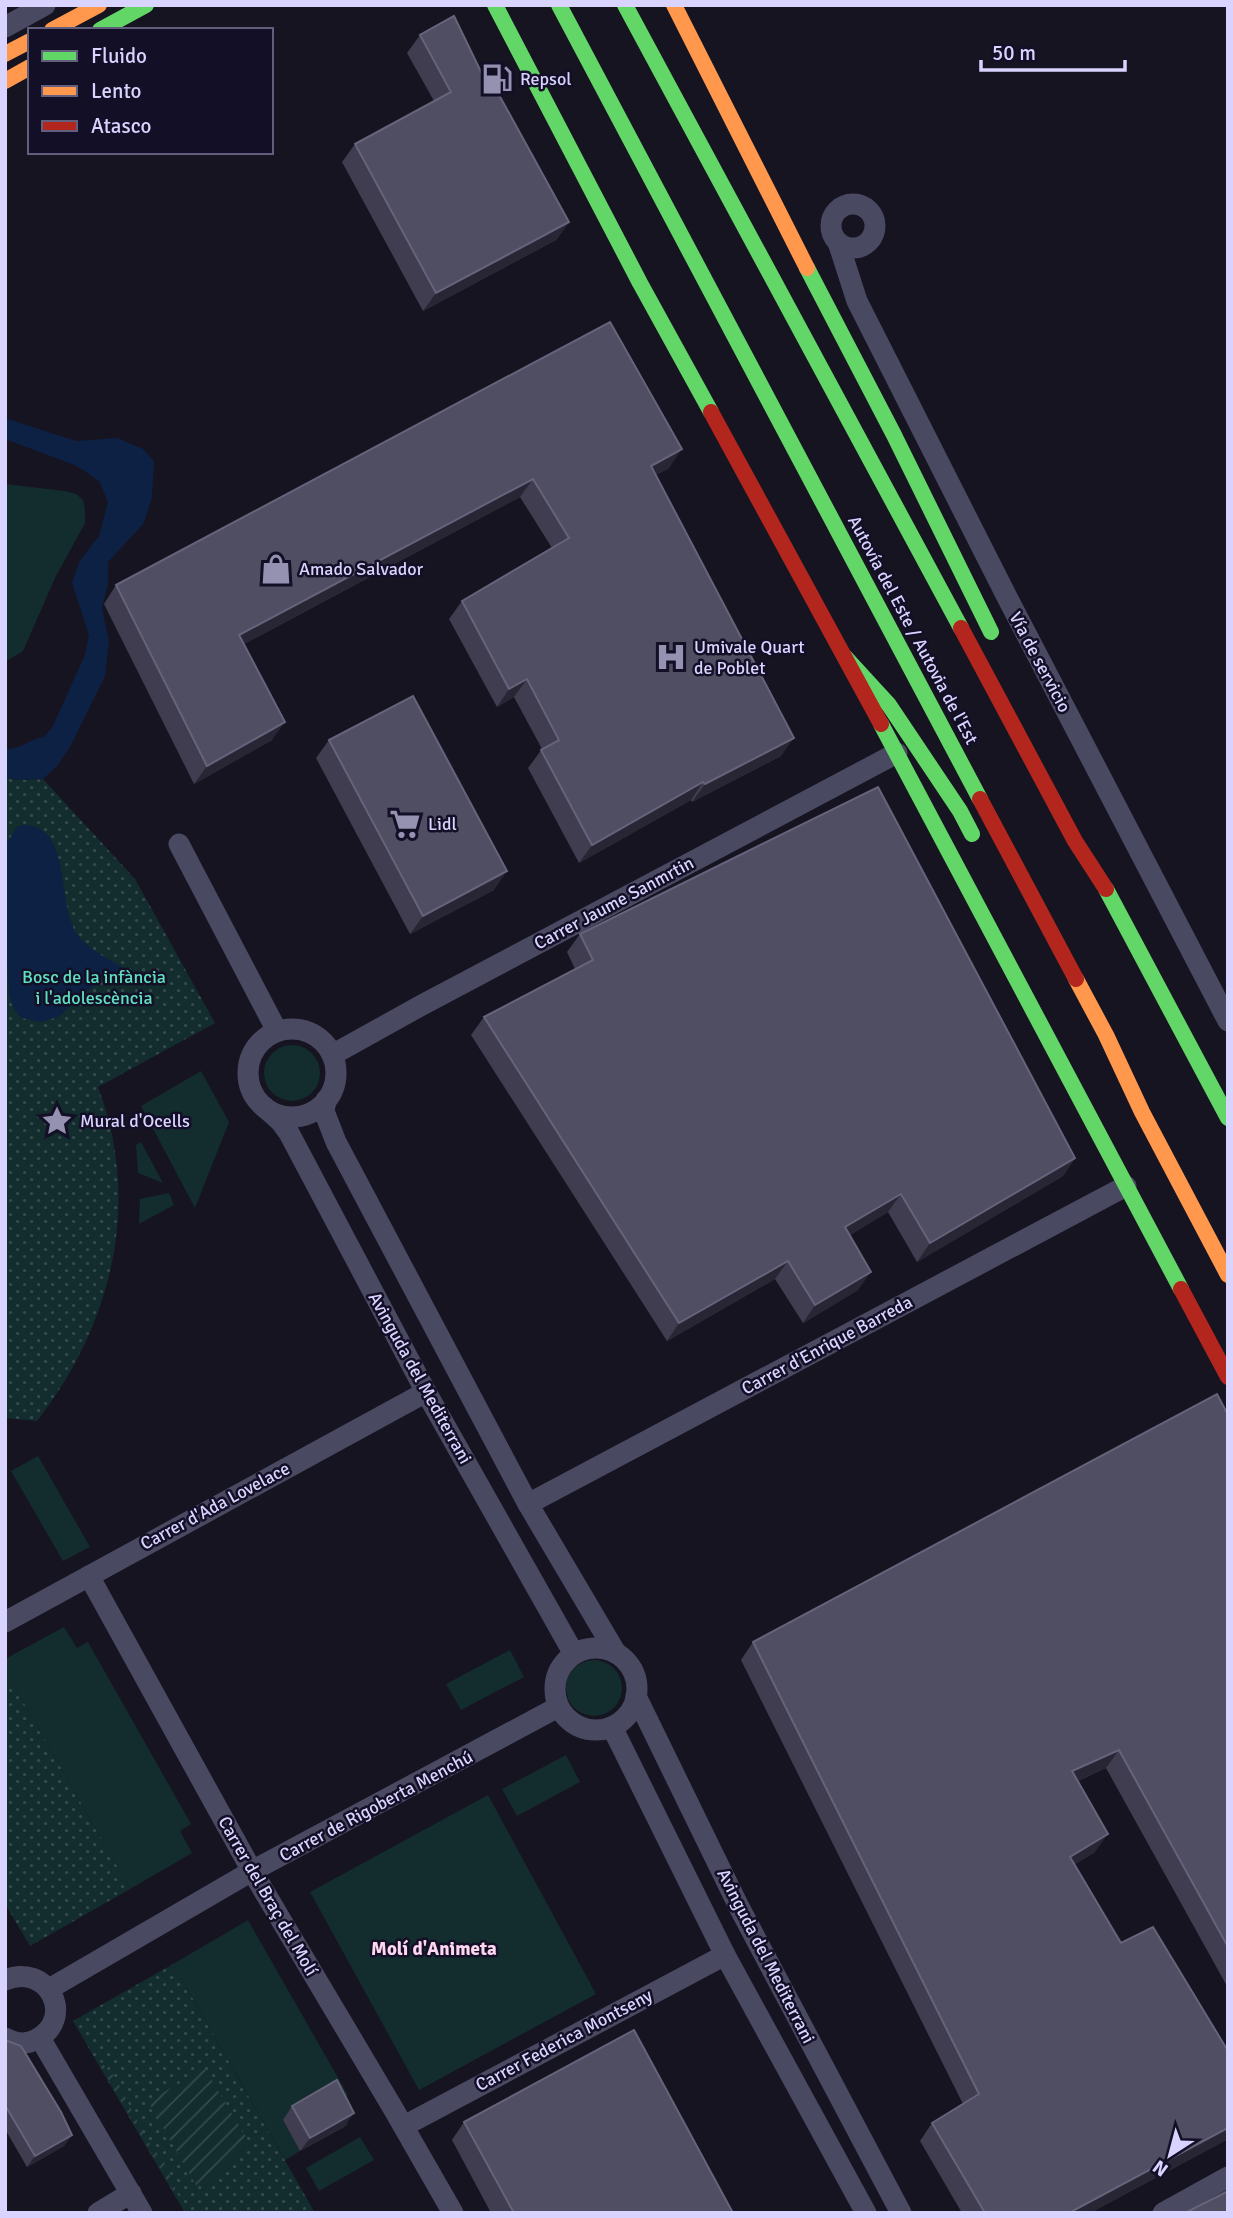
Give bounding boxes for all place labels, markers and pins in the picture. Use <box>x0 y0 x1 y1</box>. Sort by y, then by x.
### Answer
fuel station icon: Repsol <box>480 62 514 96</box>
place label: Repsol <box>520 68 572 90</box>
shop icon: Amado Salvador <box>259 552 293 586</box>
place label: Amado Salvador <box>299 558 424 580</box>
place label: Umivale Quart de Poblet <box>694 636 804 679</box>
hospital icon: Umivale Quart de Poblet <box>654 640 688 674</box>
supermarket icon: Lidl <box>388 807 422 841</box>
place label: Lidl <box>428 813 457 835</box>
place icon: Mural d'Ocells <box>40 1104 74 1138</box>
place label: Mural d'Ocells <box>80 1110 190 1132</box>

